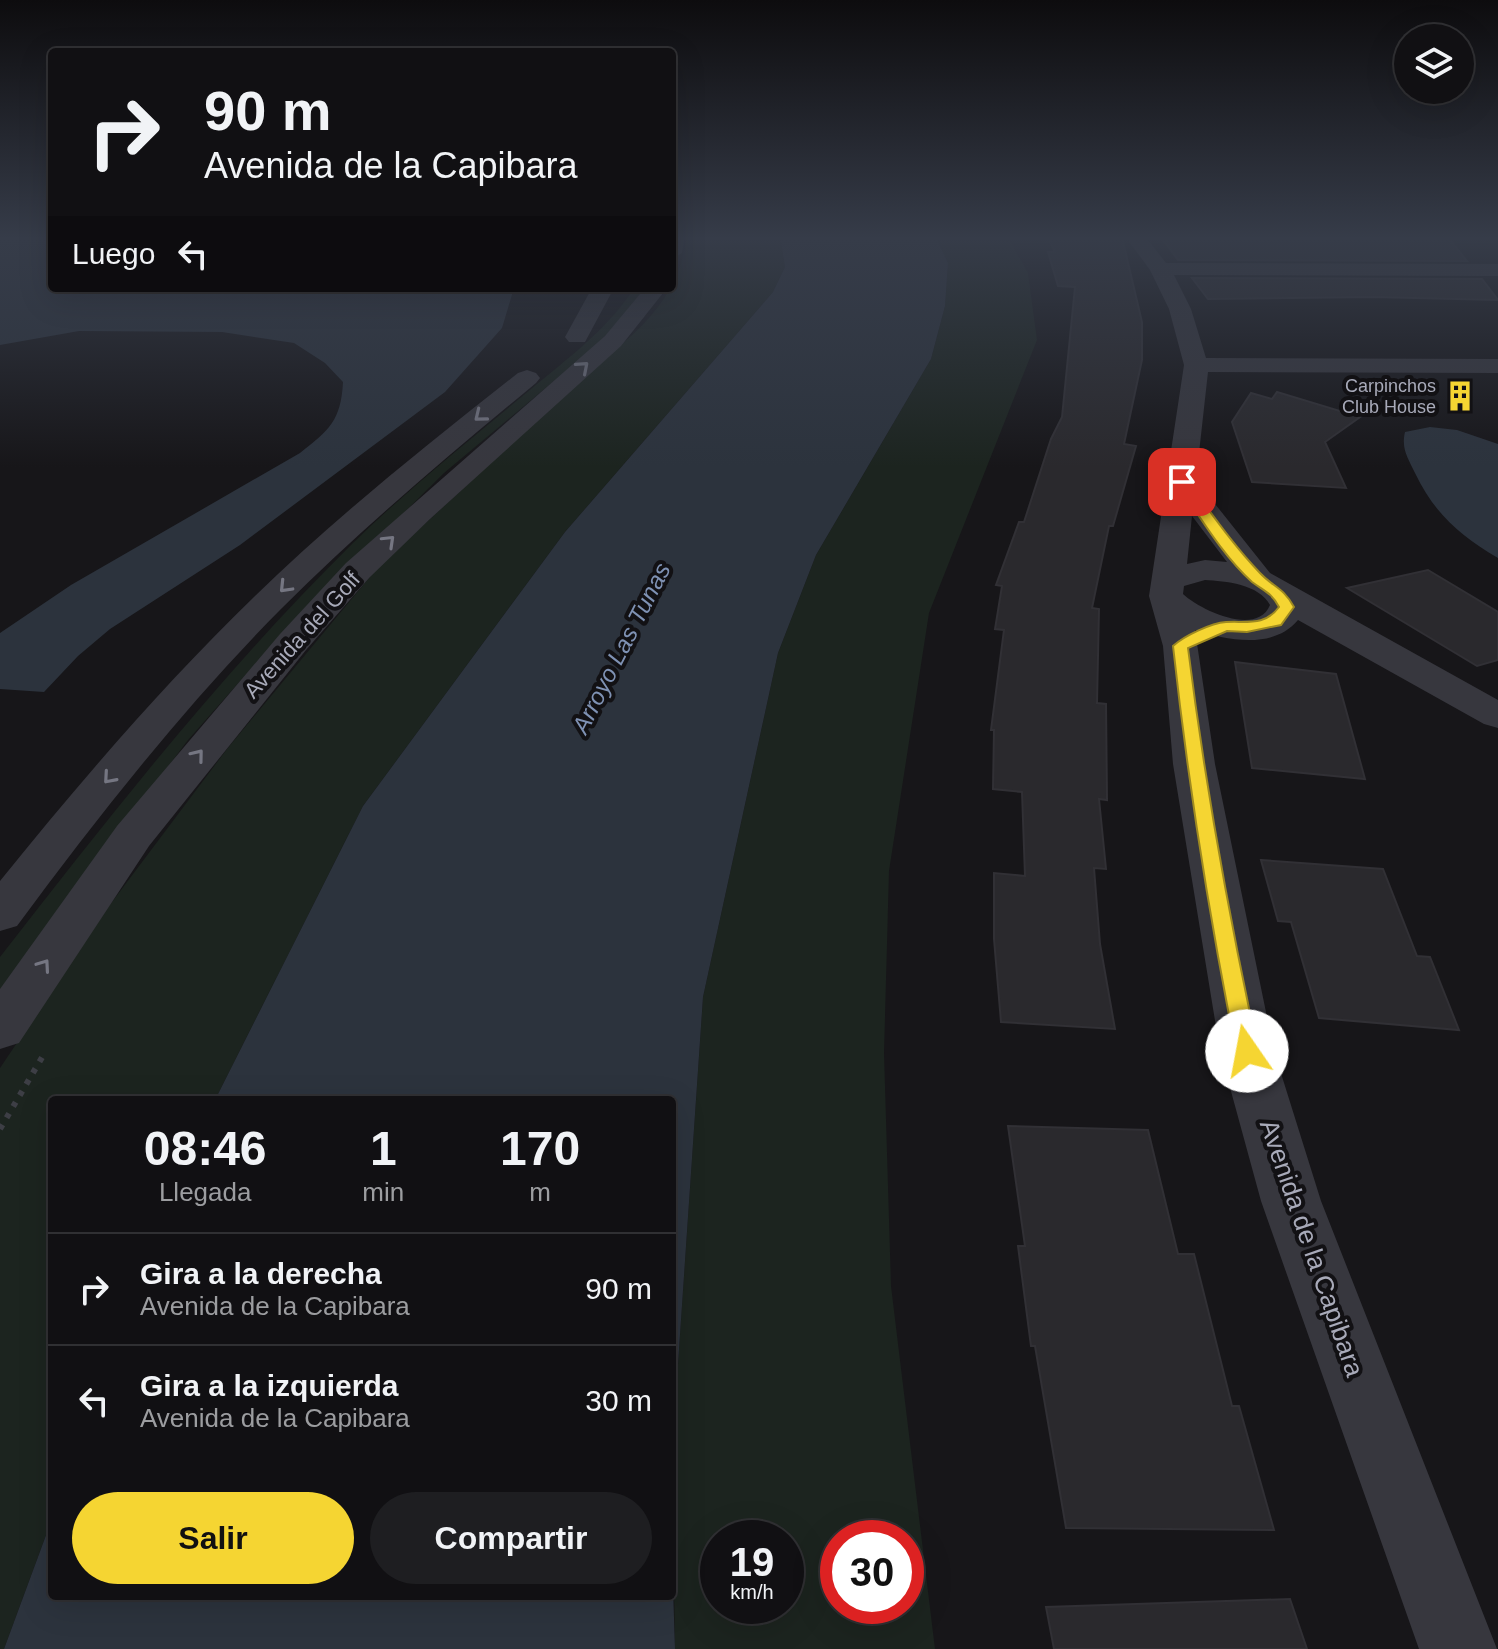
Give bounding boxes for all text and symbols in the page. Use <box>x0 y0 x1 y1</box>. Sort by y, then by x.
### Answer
map controls <box>1394 24 1474 104</box>
button: layers <box>1394 24 1474 104</box>
text: 90 m <box>204 79 332 142</box>
icon: right <box>72 80 176 184</box>
text: Avenida de la Capibara <box>204 145 578 186</box>
icon: left <box>171 232 215 276</box>
text: Luego <box>72 237 155 270</box>
one-way arrow <box>574 362 589 377</box>
place label: Carpinchos Club House <box>1342 376 1436 417</box>
building icon: Carpinchos Club House <box>1443 379 1477 413</box>
one-way arrow <box>475 406 490 421</box>
pin <box>1148 448 1216 516</box>
icon: arrive <box>1160 460 1204 504</box>
one-way arrow <box>380 536 395 550</box>
water label: Arroyo Las Tunas <box>565 558 676 740</box>
street label: Avenida del Golf <box>239 566 366 703</box>
one-way arrow <box>280 578 294 592</box>
one-way arrow <box>188 750 203 764</box>
one-way arrow <box>104 769 119 784</box>
one-way arrow <box>34 959 49 973</box>
position arrow <box>1205 1009 1289 1093</box>
street label: Avenida de la Capibara <box>1254 1116 1370 1381</box>
text: 08:46 <box>144 1122 267 1175</box>
text: 1 <box>370 1122 397 1175</box>
text: 170 <box>500 1122 580 1175</box>
text: Llegada <box>159 1177 251 1207</box>
text: min <box>362 1177 404 1207</box>
text: m <box>529 1177 551 1207</box>
text: Gira a la derecha <box>140 1257 382 1290</box>
icon: right <box>72 1267 116 1311</box>
text: 90 m <box>585 1272 652 1305</box>
text: Avenida de la Capibara <box>140 1291 410 1321</box>
text: Gira a la izquierda <box>140 1369 398 1402</box>
icon: left <box>72 1379 116 1423</box>
text: 30 m <box>585 1384 652 1417</box>
text: Avenida de la Capibara <box>140 1403 410 1433</box>
button: Salir <box>72 1492 354 1584</box>
button: Compartir <box>370 1492 652 1584</box>
speed limit sign: 30 <box>820 1520 924 1624</box>
text: 19 <box>730 1540 774 1584</box>
text: km/h <box>730 1581 774 1603</box>

